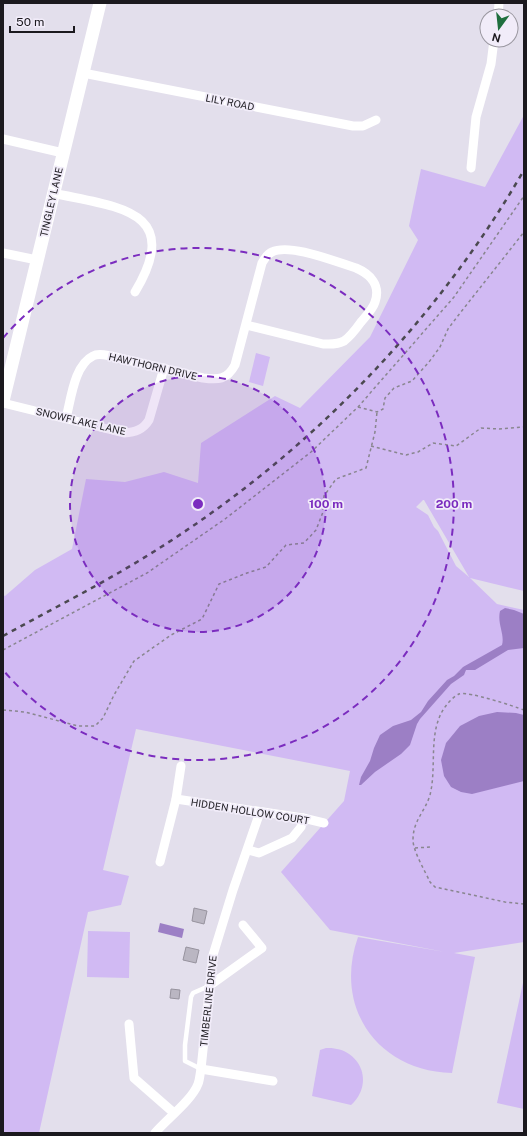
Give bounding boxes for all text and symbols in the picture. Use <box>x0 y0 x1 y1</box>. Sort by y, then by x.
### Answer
scale bar <box>10 8 74 34</box>
north arrow <box>479 8 519 48</box>
text: 50 m <box>16 15 44 29</box>
text: N <box>491 31 502 45</box>
street label: LILY ROAD <box>205 91 256 113</box>
street label: TINGLEY LANE <box>37 166 65 238</box>
street label: HAWTHORN DRIVE <box>107 350 199 382</box>
street label: SNOWFLAKE LANE <box>35 405 127 437</box>
centre of rings <box>191 497 205 511</box>
text: 100 m <box>309 497 343 511</box>
text: 200 m <box>436 497 472 511</box>
street label: HIDDEN HOLLOW COURT <box>190 796 310 826</box>
street label: TIMBERLINE DRIVE <box>197 955 219 1047</box>

